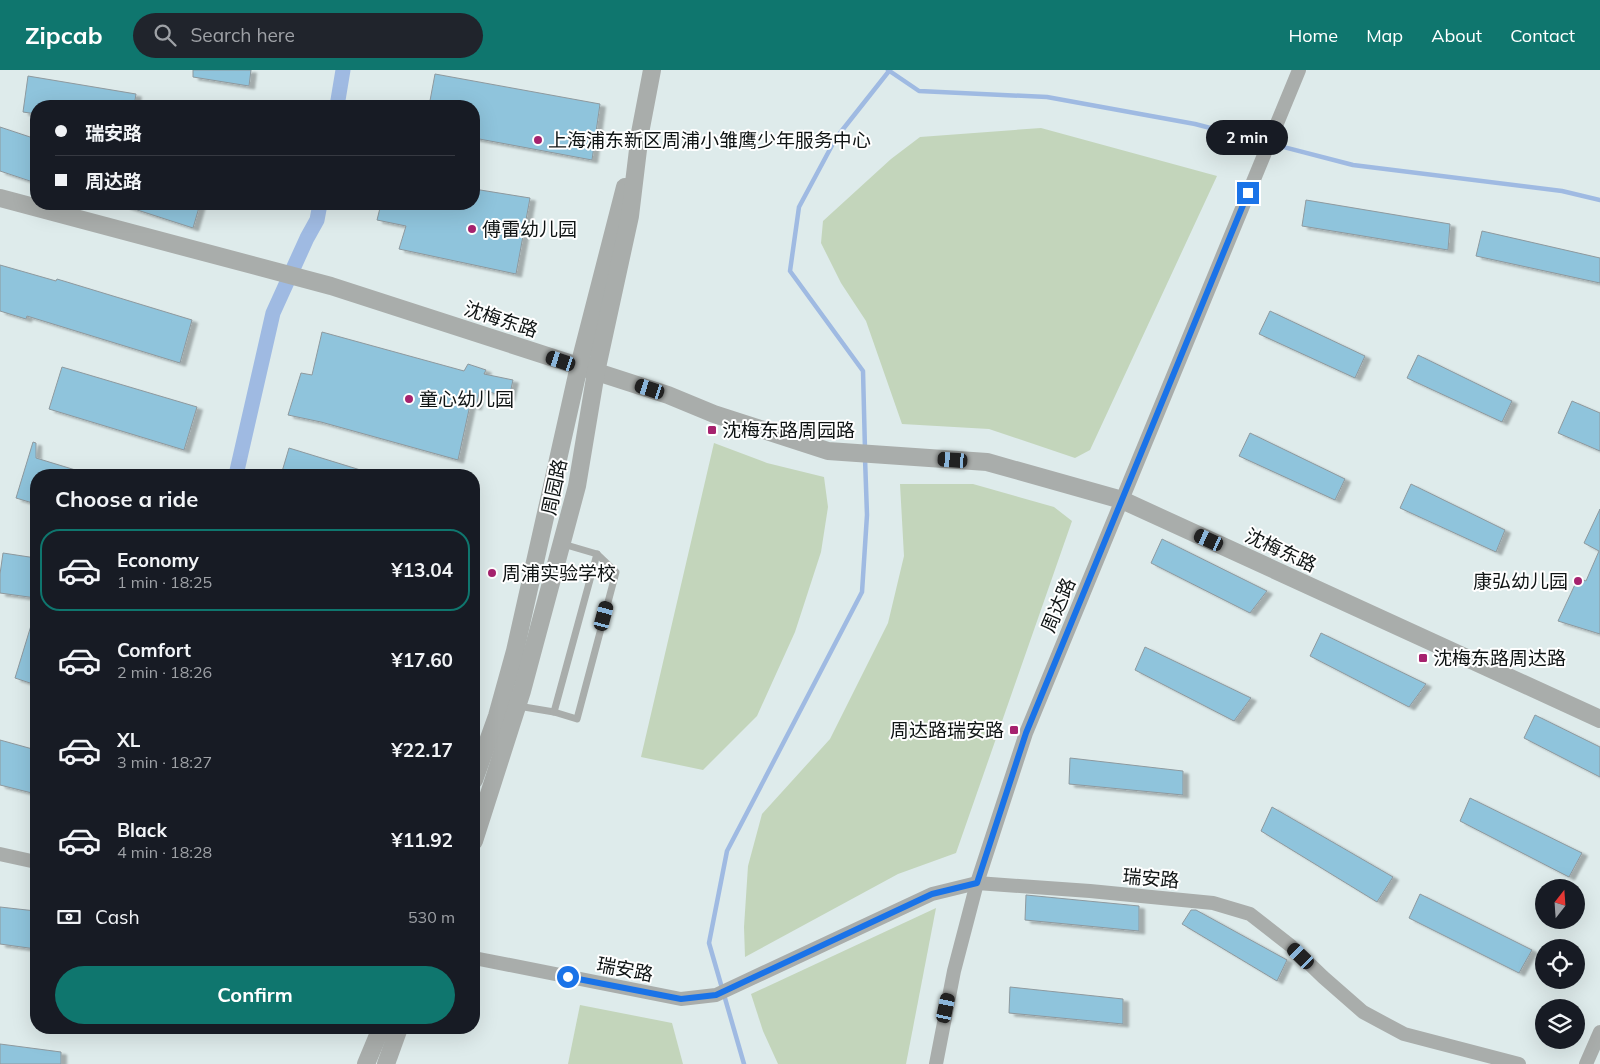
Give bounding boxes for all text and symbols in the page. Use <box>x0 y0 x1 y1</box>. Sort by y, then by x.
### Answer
search box <box>133 13 483 58</box>
text: Zipcab <box>25 20 103 50</box>
icon: search <box>151 21 179 49</box>
text: Search here <box>191 23 295 47</box>
text: Home <box>1288 24 1338 47</box>
text: Map <box>1366 24 1403 47</box>
text: About <box>1431 24 1482 47</box>
text: Contact <box>1510 24 1575 47</box>
text: 瑞安路 <box>85 121 142 145</box>
callout: 2 min <box>1207 121 1289 156</box>
text: 2 min <box>1226 127 1268 147</box>
place label: 上海浦东新区周浦小雏鹰少年服务中心 <box>548 128 871 152</box>
marker: 上海浦东新区周浦小雏鹰少年服务中心 <box>532 134 544 146</box>
text: 周达路 <box>85 169 142 193</box>
route end <box>1237 182 1259 204</box>
place label: 傅雷幼儿园 <box>482 217 577 241</box>
marker: 傅雷幼儿园 <box>466 223 478 235</box>
street label: 沈梅东路 <box>461 296 541 342</box>
car <box>544 349 577 373</box>
car <box>633 377 666 401</box>
place label: 童心幼儿园 <box>419 387 514 411</box>
marker: 童心幼儿园 <box>403 393 415 405</box>
place label: 沈梅东路周园路 <box>722 418 855 442</box>
marker: 沈梅东路周园路 <box>706 424 718 436</box>
car <box>937 451 968 469</box>
street label: 周园路 <box>536 457 572 517</box>
text: Choose a ride <box>55 485 198 513</box>
street label: 沈梅东路 <box>1241 523 1321 577</box>
car <box>1192 527 1225 553</box>
icon: car <box>57 548 102 593</box>
text: Economy <box>117 548 199 572</box>
text: ¥13.04 <box>391 558 453 582</box>
place label: 周浦实验学校 <box>502 561 616 585</box>
marker: 周浦实验学校 <box>486 567 498 579</box>
place label: 康弘幼儿园 <box>1473 569 1568 593</box>
text: 1 min · 18:25 <box>117 572 212 592</box>
street label: 周达路 <box>1036 574 1080 636</box>
marker: 康弘幼儿园 <box>1572 575 1584 587</box>
car <box>592 600 615 632</box>
icon: car <box>57 638 102 683</box>
text: Comfort <box>117 638 191 662</box>
place label: 沈梅东路周达路 <box>1433 646 1566 670</box>
text: ¥17.60 <box>391 648 453 672</box>
marker: 沈梅东路周达路 <box>1417 652 1429 664</box>
text: 2 min · 18:26 <box>117 662 212 682</box>
place label: 周达路瑞安路 <box>890 718 1004 742</box>
marker: 周达路瑞安路 <box>1008 724 1020 736</box>
icon: car <box>57 728 102 773</box>
text: XL <box>117 728 140 752</box>
text: ¥22.17 <box>391 738 453 762</box>
text: 3 min · 18:27 <box>117 752 212 772</box>
icon: car <box>57 818 102 863</box>
text: Black <box>117 818 167 842</box>
text: ¥11.92 <box>391 828 453 852</box>
text: 4 min · 18:28 <box>117 842 212 862</box>
street label: 瑞安路 <box>1122 864 1180 892</box>
north arrow <box>1535 879 1585 929</box>
map controls <box>1535 879 1585 1049</box>
icon: cash <box>55 903 83 931</box>
text: Cash <box>95 905 140 929</box>
text: 530 m <box>408 907 455 927</box>
button: locate <box>1535 939 1585 989</box>
car <box>1285 940 1317 972</box>
street label: 瑞安路 <box>595 952 655 986</box>
button: Confirm <box>55 966 455 1024</box>
route start <box>557 966 579 988</box>
car <box>935 992 956 1024</box>
button: layers <box>1535 999 1585 1049</box>

